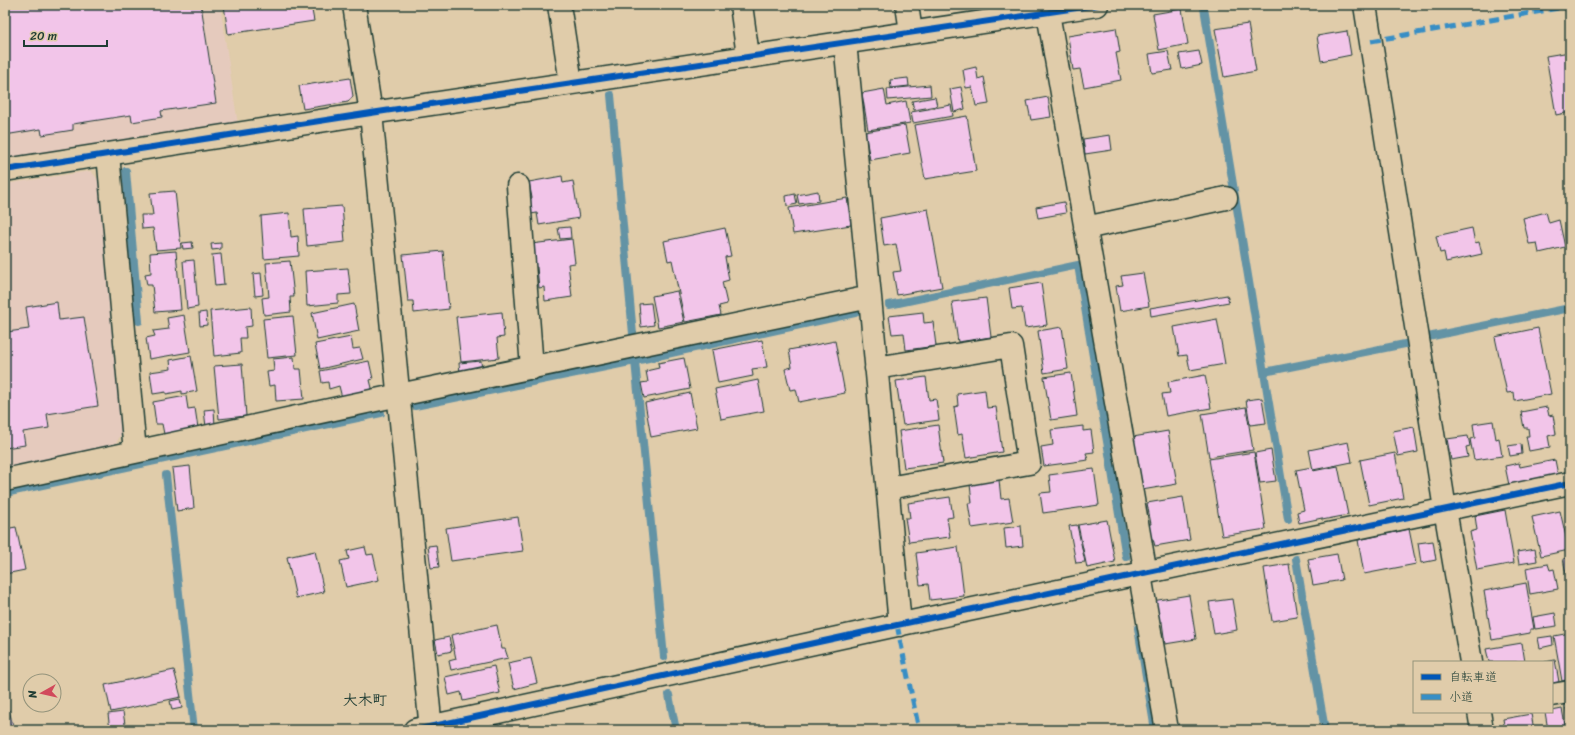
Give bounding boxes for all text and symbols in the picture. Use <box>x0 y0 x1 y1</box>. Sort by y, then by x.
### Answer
scale bar <box>24 22 107 48</box>
text: 20 m <box>30 25 57 47</box>
legend <box>1413 661 1553 713</box>
text: 自転車道 <box>1449 666 1497 688</box>
north arrow <box>22 673 62 713</box>
text: 小道 <box>1449 686 1473 708</box>
district label: 大木町 <box>342 687 388 713</box>
text: N <box>23 689 43 700</box>

